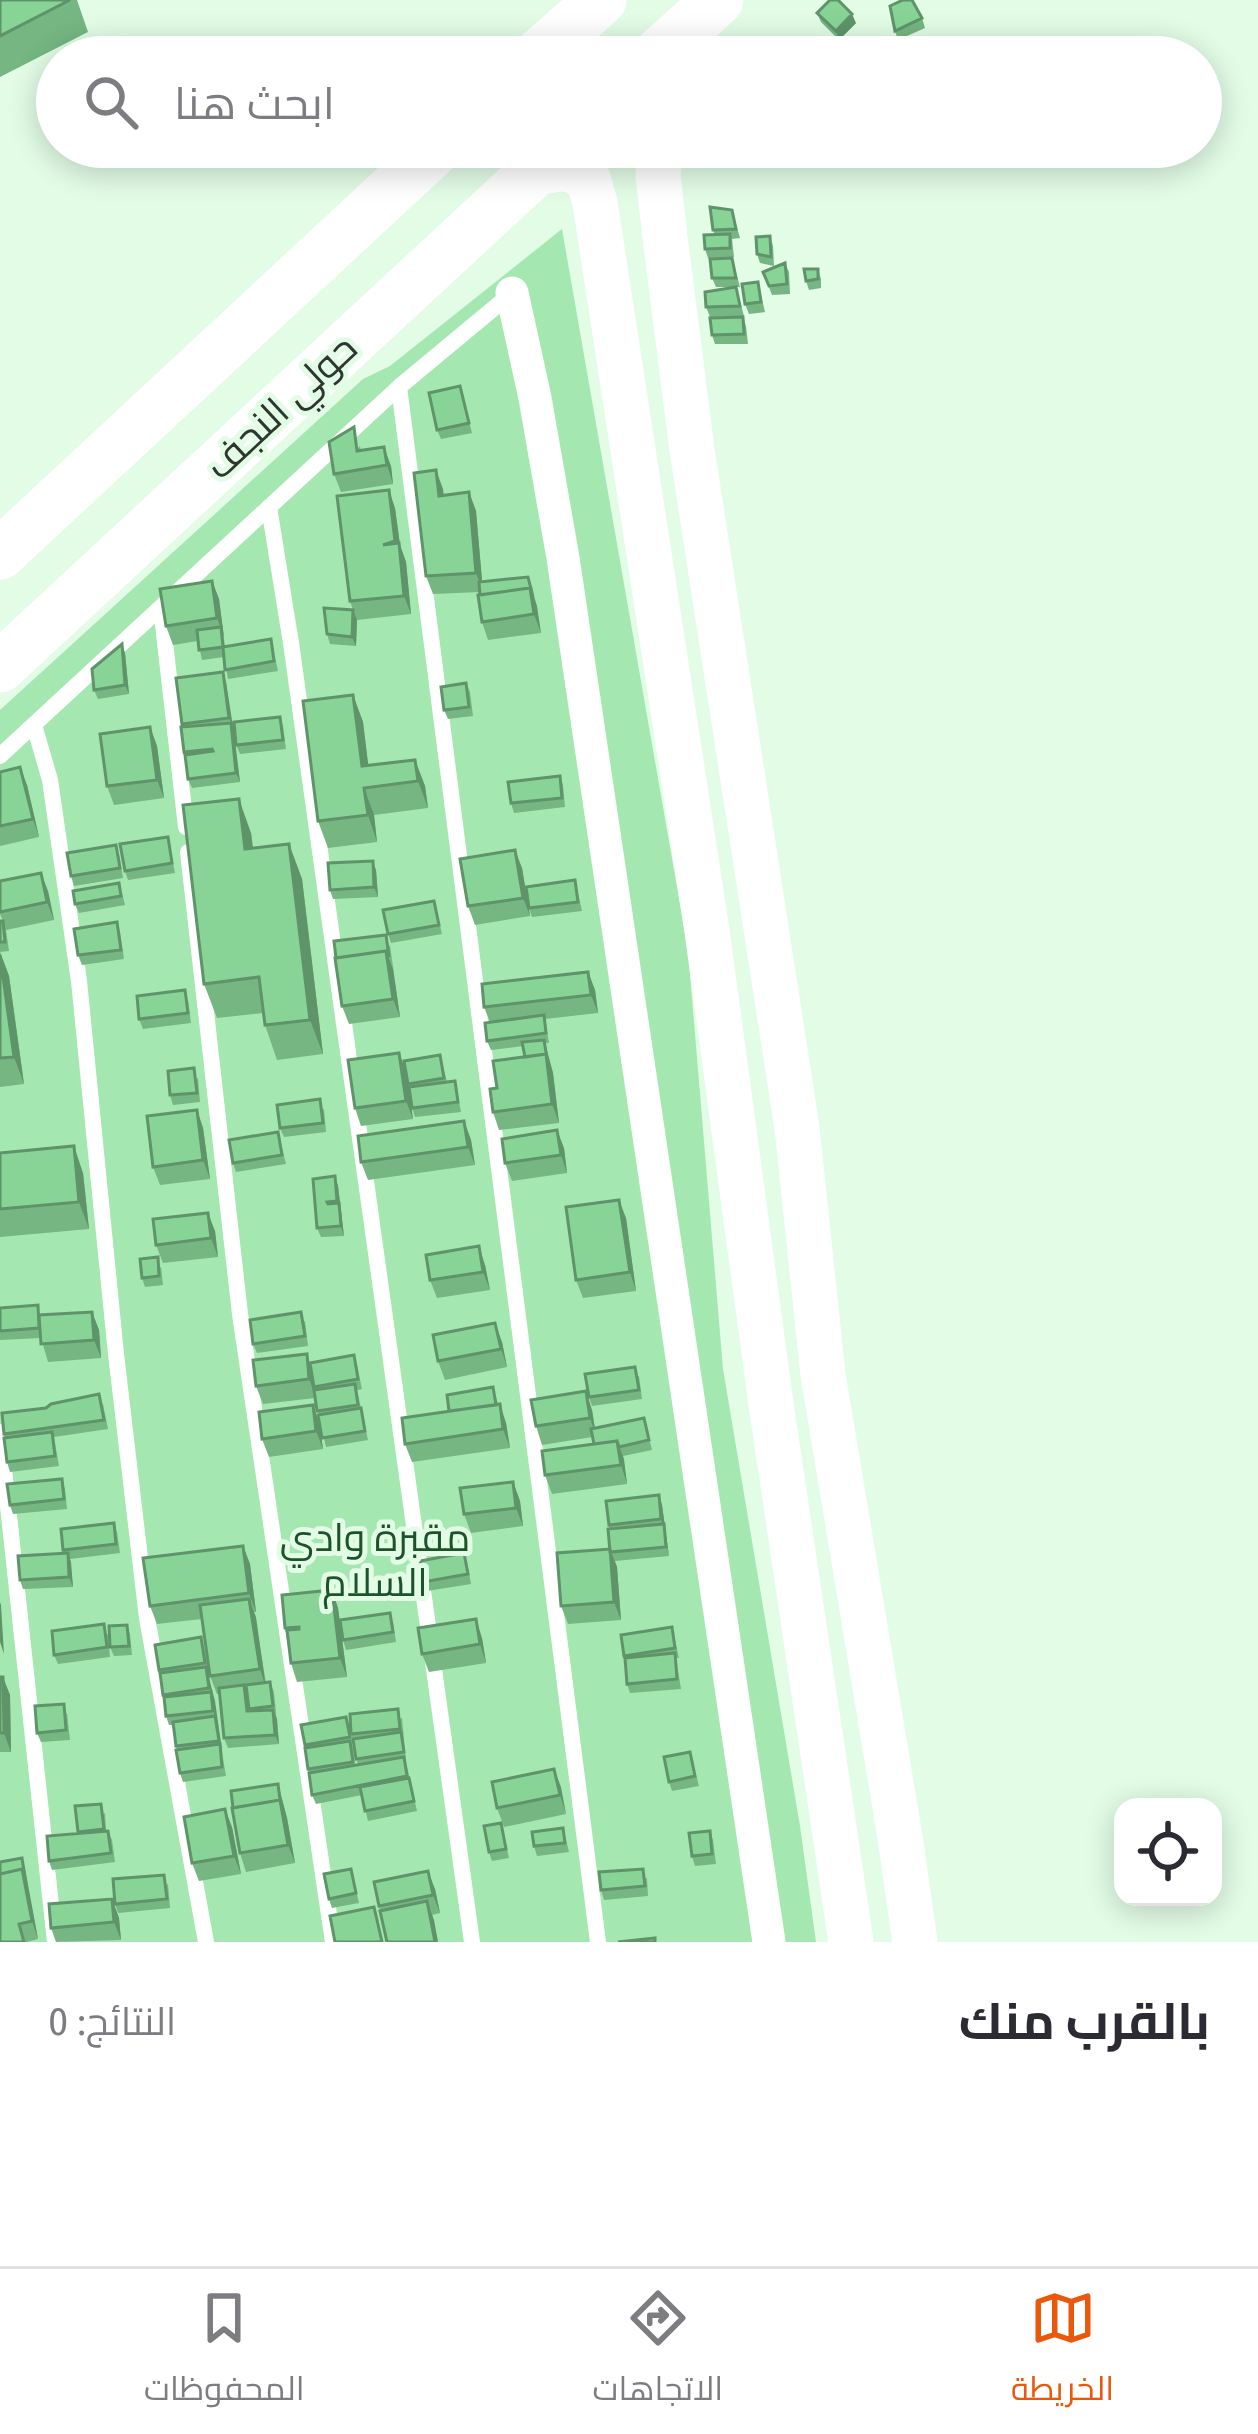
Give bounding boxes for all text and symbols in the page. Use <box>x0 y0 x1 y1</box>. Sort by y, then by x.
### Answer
search box <box>36 36 1222 168</box>
icon: search <box>78 69 144 135</box>
text: ابحث هنا <box>174 77 335 131</box>
street label: حولي النجف <box>196 325 371 494</box>
park label: مقبرة وادي السلام <box>280 1515 470 1609</box>
map controls <box>1114 1798 1222 1906</box>
button: locate <box>1114 1798 1222 1906</box>
text: بالقرب منك <box>959 1991 1210 2053</box>
text: النتائج: 0 <box>48 1999 176 2045</box>
tab: المحفوظات <box>144 2285 305 2419</box>
tab: الاتجاهات <box>592 2285 723 2419</box>
tab: الخريطة <box>1011 2285 1114 2419</box>

